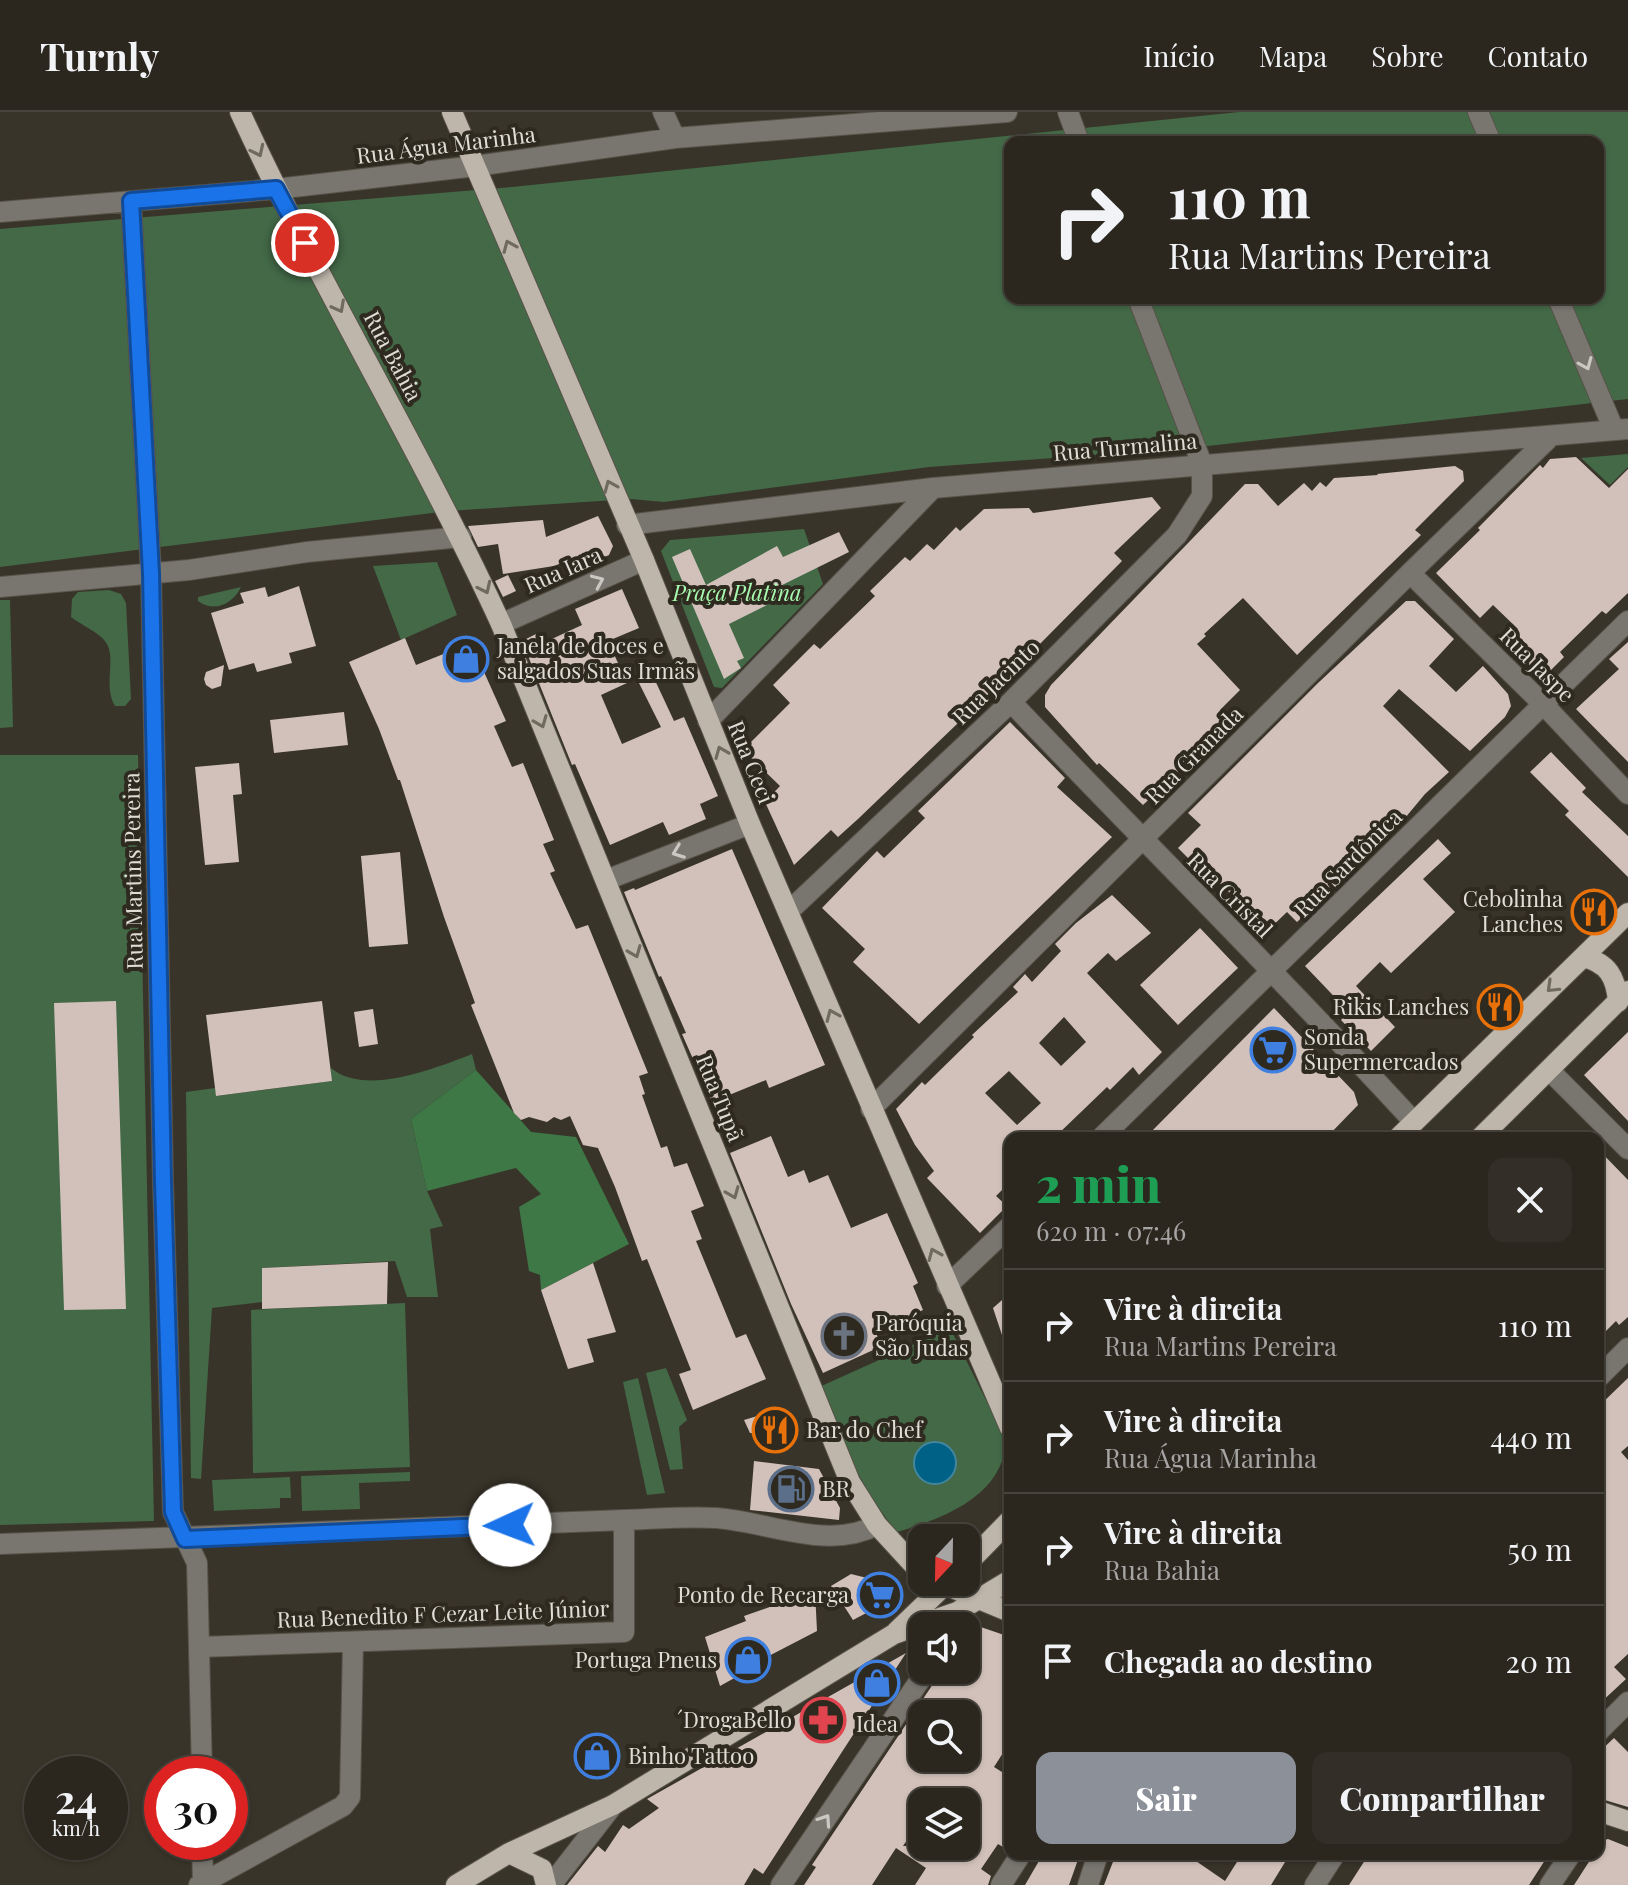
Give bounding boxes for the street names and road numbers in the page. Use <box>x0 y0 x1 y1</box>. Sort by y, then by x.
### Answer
street label: Rua Água Marinha <box>355 118 537 170</box>
street label: Rua Bahia <box>358 305 430 406</box>
street label: Rua Turmalina <box>1052 425 1198 467</box>
street label: Rua Iara <box>519 539 606 600</box>
street label: Rua Jaspe <box>1494 620 1582 708</box>
street label: Rua Jacinto <box>945 632 1046 731</box>
street label: Rua Granada <box>1138 699 1249 810</box>
street label: Rua Ceci <box>722 716 782 807</box>
street label: Rua Martins Pereira <box>115 772 149 970</box>
street label: Rua Sardônica <box>1287 802 1408 923</box>
street label: Rua Cristal <box>1181 845 1280 944</box>
street label: Rua Tupã <box>690 1050 752 1146</box>
street label: Rua Benedito F Cezar Leite Júnior <box>276 1592 610 1634</box>

